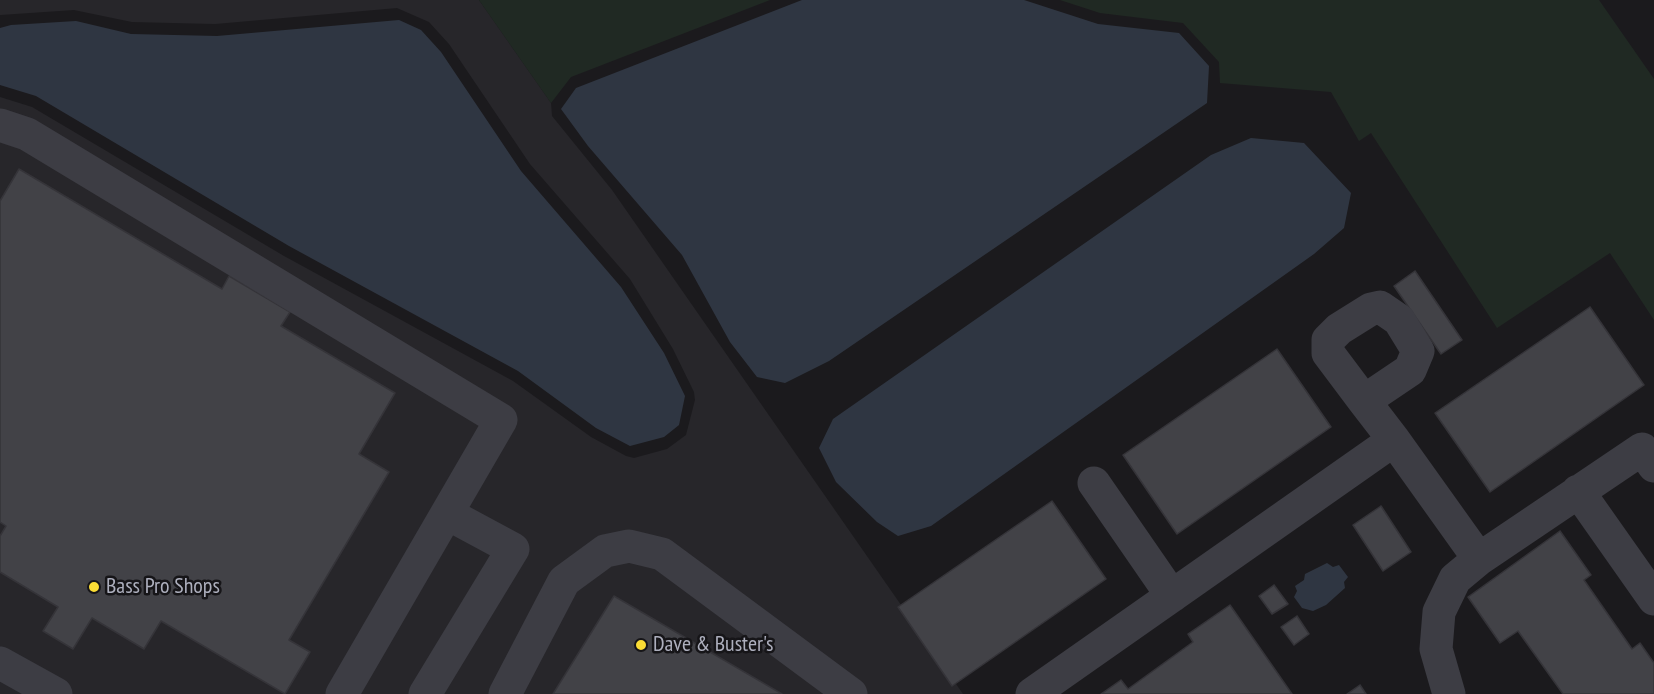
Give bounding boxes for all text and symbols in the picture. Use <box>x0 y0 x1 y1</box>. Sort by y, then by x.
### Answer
place label: Bass Pro Shops <box>106 574 220 600</box>
marker: Bass Pro Shops <box>87 580 101 594</box>
place label: Dave & Buster's <box>653 632 773 658</box>
marker: Dave & Buster's <box>634 638 648 652</box>

